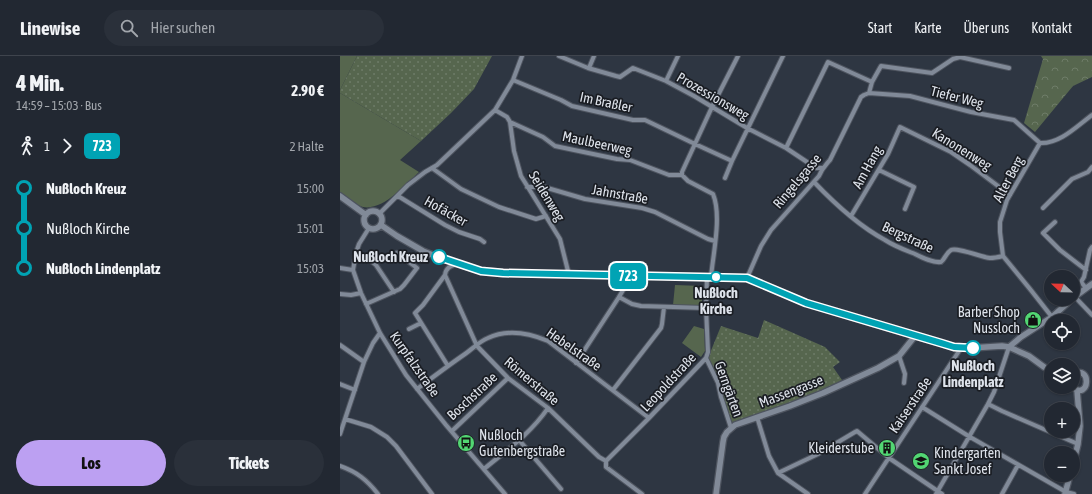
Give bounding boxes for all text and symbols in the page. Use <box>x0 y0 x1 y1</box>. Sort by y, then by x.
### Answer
search box <box>104 10 384 46</box>
text: Linewise <box>20 17 80 39</box>
icon: search <box>118 17 140 39</box>
text: Hier suchen <box>150 19 215 36</box>
text: Start <box>868 20 892 36</box>
text: Karte <box>914 20 942 36</box>
text: Über uns <box>964 20 1009 36</box>
text: Kontakt <box>1031 20 1072 36</box>
street label: Prozessionsweg <box>674 69 752 123</box>
text: 4 Min. <box>16 70 64 96</box>
text: 2.90 € <box>291 82 324 99</box>
street label: Tiefer Weg <box>929 83 985 111</box>
street label: Im Braßler <box>578 89 635 116</box>
text: 14:59 – 15:03 · Bus <box>16 98 102 113</box>
street label: Kanonenweg <box>929 124 995 174</box>
street label: Maulbeerweg <box>561 128 633 158</box>
icon: walk <box>16 135 38 157</box>
icon: forward <box>56 135 78 157</box>
text: 723 <box>92 138 112 154</box>
text: 1 <box>44 139 50 154</box>
text: 2 Halte <box>290 139 324 154</box>
street label: Am Hang <box>849 143 885 191</box>
street label: Ringelsgasse <box>770 150 824 212</box>
street label: Alter Berg <box>989 153 1027 205</box>
street label: Seidenweg <box>526 168 568 224</box>
text: Nußloch Kreuz <box>46 180 126 197</box>
text: 15:00 <box>297 181 324 196</box>
street label: Jahnstraße <box>591 181 649 207</box>
street label: Hofäcker <box>422 193 471 230</box>
street label: Bergstraße <box>880 218 936 256</box>
text: Nußloch Kirche <box>46 220 130 237</box>
text: 15:01 <box>297 221 324 236</box>
place label: Nußloch Kreuz <box>353 249 428 265</box>
marker: Nußloch Kreuz <box>431 249 447 265</box>
text: Nußloch Lindenplatz <box>46 260 160 277</box>
text: 15:03 <box>297 261 324 276</box>
line badge: 723 <box>605 263 651 289</box>
text: 723 <box>618 268 638 284</box>
north arrow <box>1044 270 1080 306</box>
map controls <box>1044 270 1080 482</box>
marker: Nußloch Kirche <box>710 271 722 283</box>
place label: Nußloch Kirche <box>694 285 738 317</box>
place label: Barber Shop Nussloch <box>958 304 1020 336</box>
shop icon: Barber Shop Nussloch <box>1023 310 1043 330</box>
button: locate <box>1044 314 1080 350</box>
street label: Hebelstraße <box>543 324 605 374</box>
street label: Kurpfalzstraße <box>387 328 443 400</box>
marker: Nußloch Lindenplatz <box>965 340 981 356</box>
street label: Leopoldstraße <box>637 349 699 415</box>
street label: Römerstraße <box>501 354 563 408</box>
place label: Nußloch Lindenplatz <box>942 358 1004 390</box>
button: layers <box>1044 358 1080 394</box>
street label: Gerngärten <box>712 359 746 419</box>
street label: Boschstraße <box>444 369 500 423</box>
street label: Massengasse <box>757 371 825 411</box>
street label: Kaiserstraße <box>885 374 935 436</box>
button: + <box>1044 402 1080 438</box>
place label: Nußloch Gutenbergstraße <box>479 427 565 459</box>
bus stop icon: Nußloch Gutenbergstraße <box>456 433 476 453</box>
building icon: Kleiderstube <box>877 438 897 458</box>
button: Los <box>16 440 166 486</box>
button: Tickets <box>174 440 324 486</box>
place label: Kleiderstube <box>808 440 874 456</box>
place label: Kindergarten Sankt Josef <box>934 445 1001 477</box>
button: − <box>1044 446 1080 482</box>
school or university icon: Kindergarten Sankt Josef <box>911 451 931 471</box>

